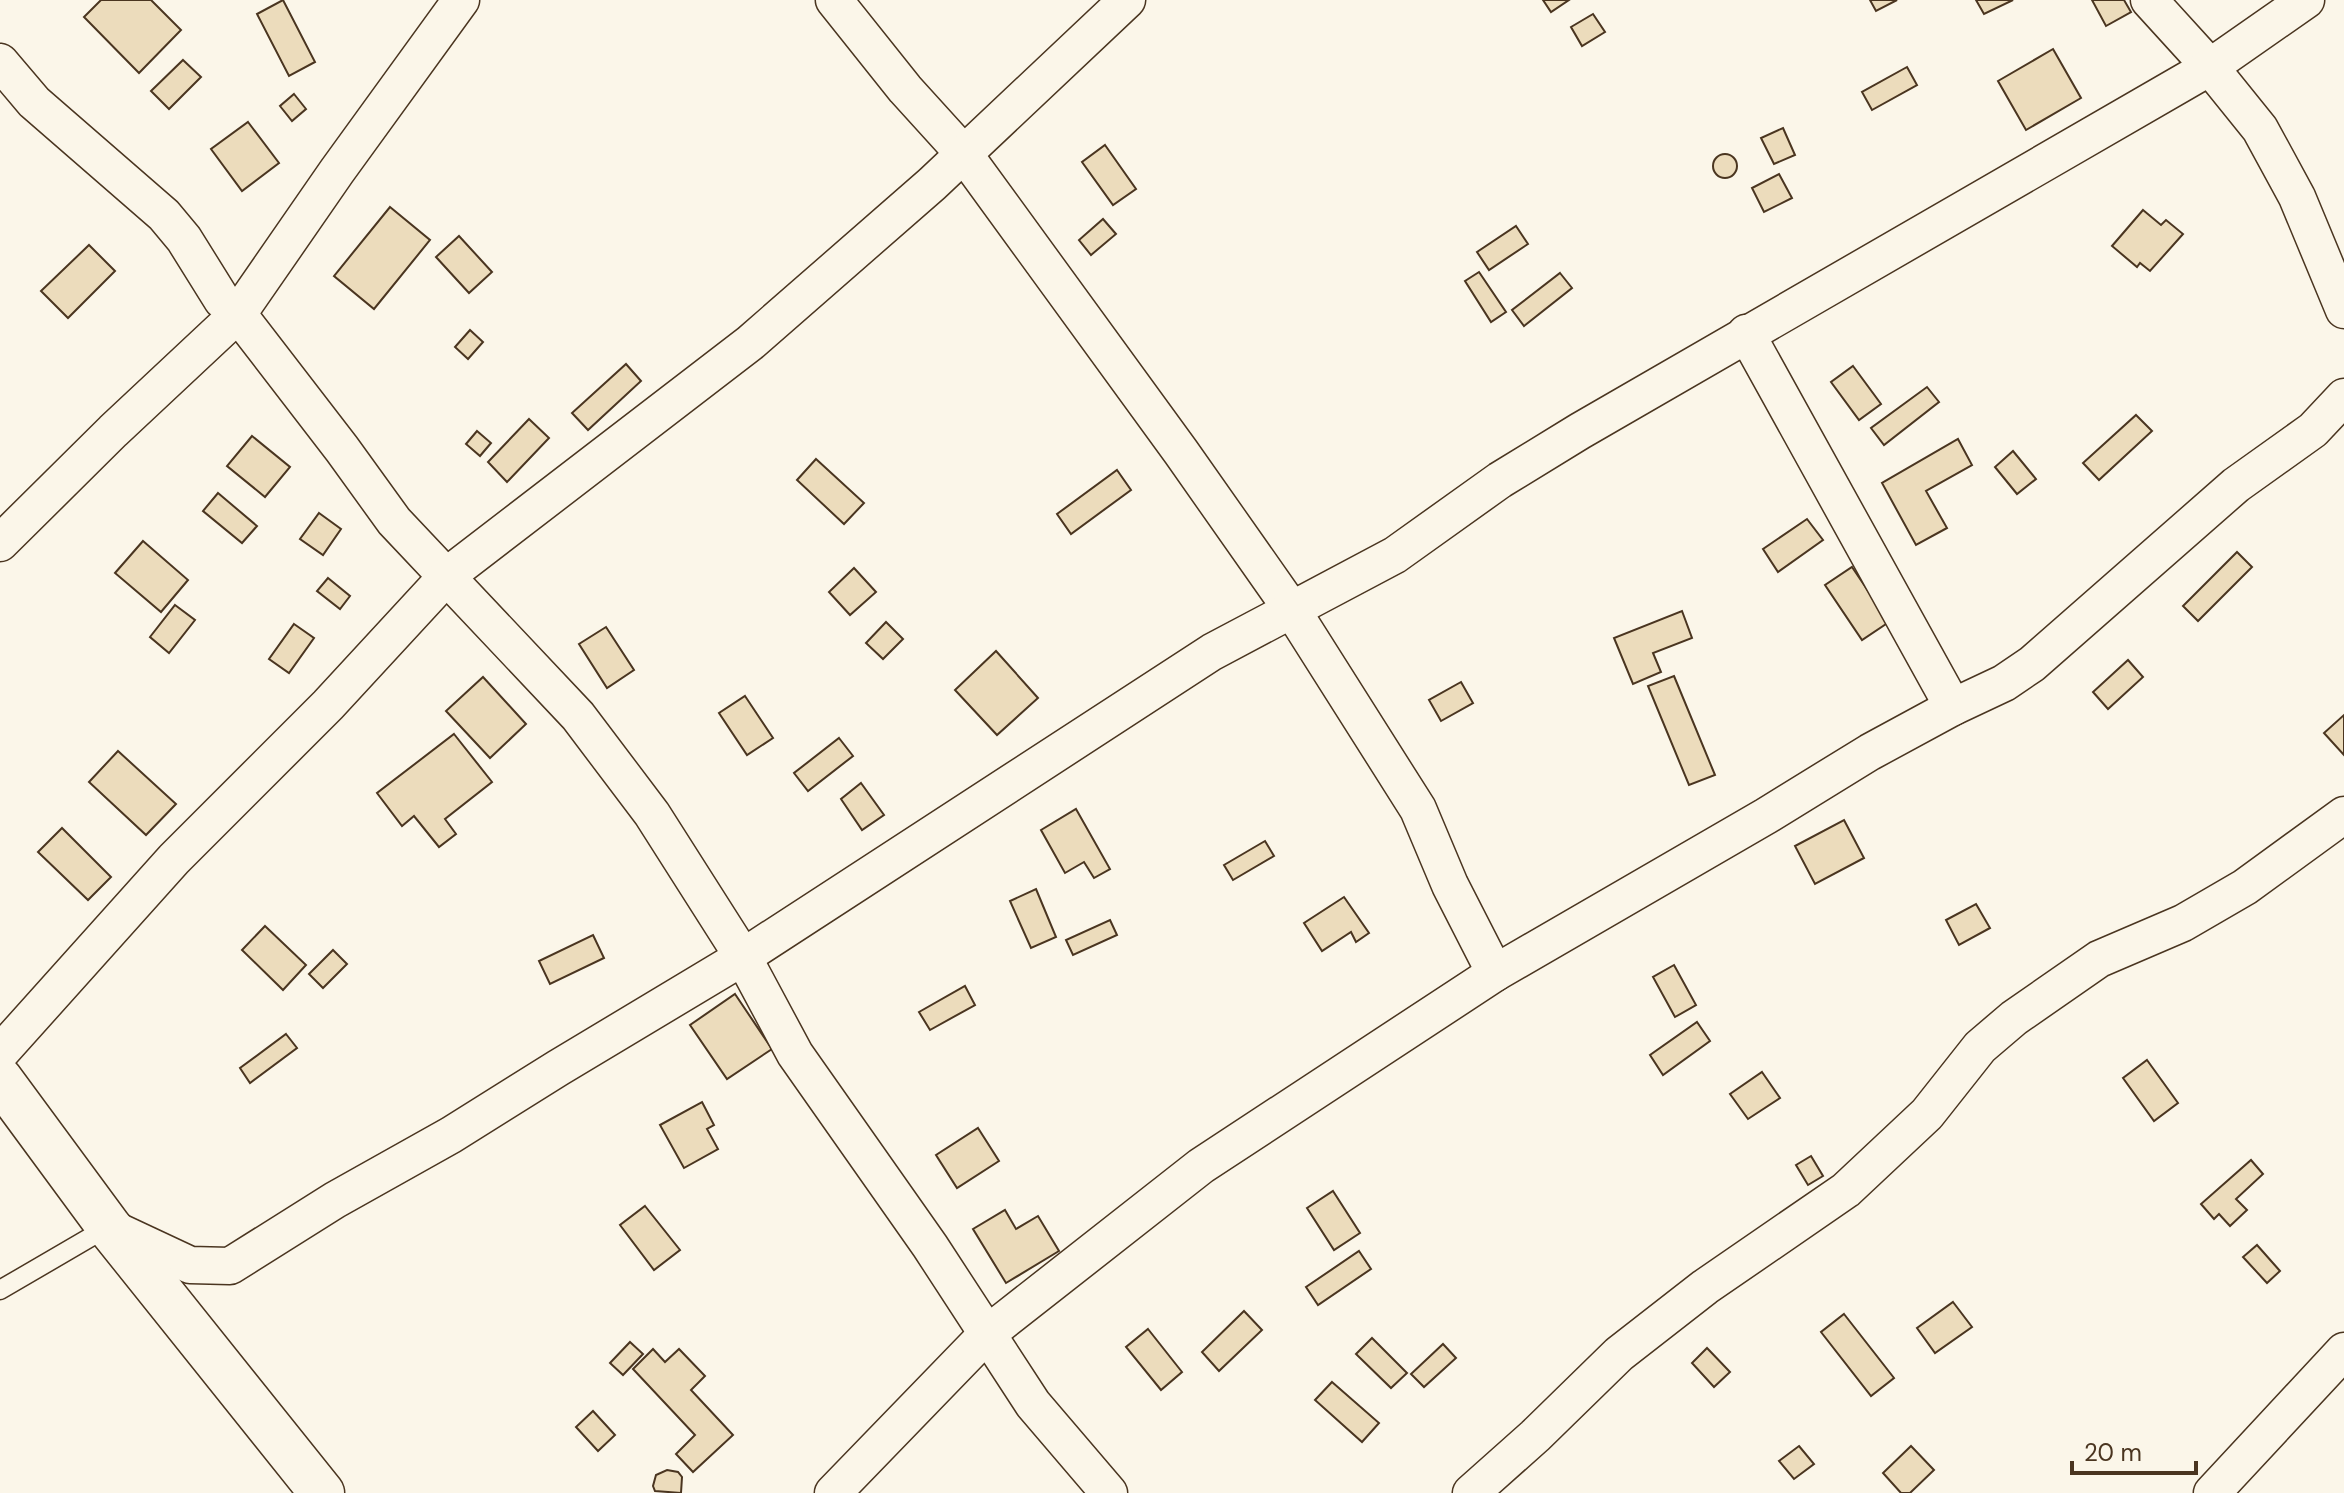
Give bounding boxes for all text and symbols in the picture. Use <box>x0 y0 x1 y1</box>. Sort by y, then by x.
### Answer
scale bar <box>2072 1425 2196 1475</box>
text: 20 m <box>2084 1437 2142 1468</box>

